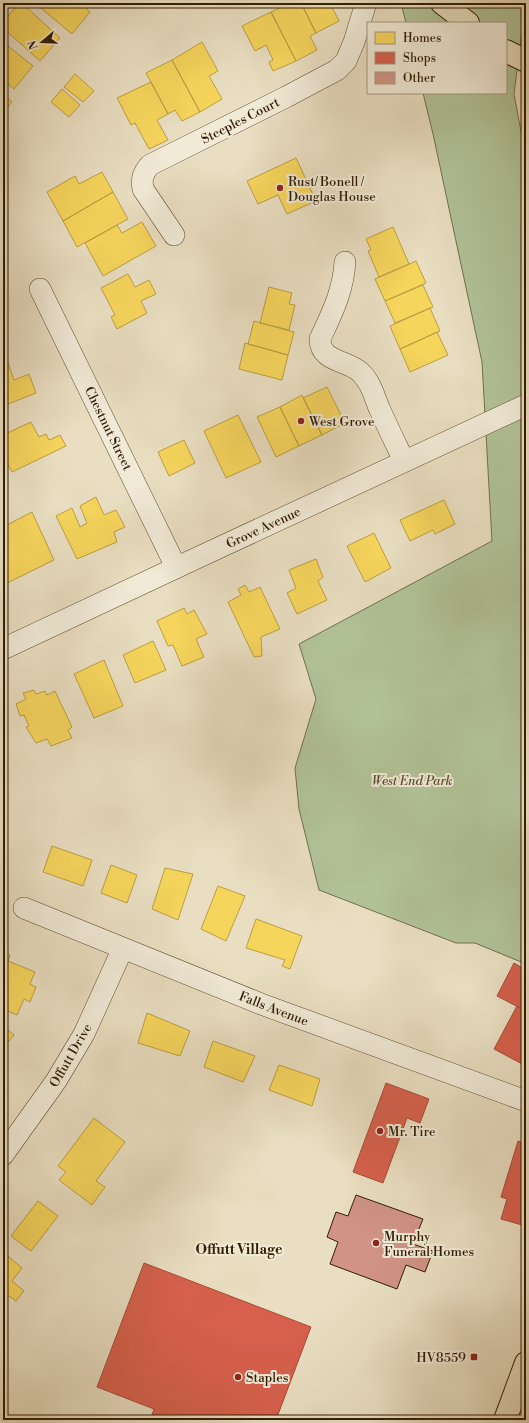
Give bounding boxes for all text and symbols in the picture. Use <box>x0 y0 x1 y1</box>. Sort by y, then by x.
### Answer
north arrow <box>22 22 62 62</box>
legend <box>367 22 507 94</box>
text: Homes <box>403 31 441 46</box>
text: N <box>25 38 42 51</box>
text: Shops <box>403 51 436 66</box>
text: Other <box>403 71 435 86</box>
street label: Steeples Court <box>199 94 283 147</box>
place label: Rust/ Bonell / Douglas House <box>288 174 376 205</box>
marker: Rust/ Bonell / Douglas House <box>275 183 285 193</box>
street label: Chestnut Street <box>81 384 135 473</box>
place label: West Grove <box>308 414 375 430</box>
marker: West Grove <box>296 416 306 426</box>
street label: Grove Avenue <box>224 503 304 552</box>
park label: West End Park <box>372 773 452 789</box>
street label: Falls Avenue <box>237 988 311 1030</box>
street label: Offutt Drive <box>46 1020 96 1090</box>
place label: Mr. Tire <box>388 1124 436 1140</box>
marker: Mr. Tire <box>375 1126 385 1136</box>
place label: Murphy Funeral Homes <box>384 1229 475 1260</box>
marker: Murphy Funeral Homes <box>371 1238 381 1248</box>
district label: Offutt Village <box>196 1241 283 1259</box>
place label: HV8559 <box>416 1350 466 1366</box>
marker: HV8559 <box>469 1352 479 1362</box>
place label: Staples <box>246 1370 289 1386</box>
marker: Staples <box>233 1372 243 1382</box>

